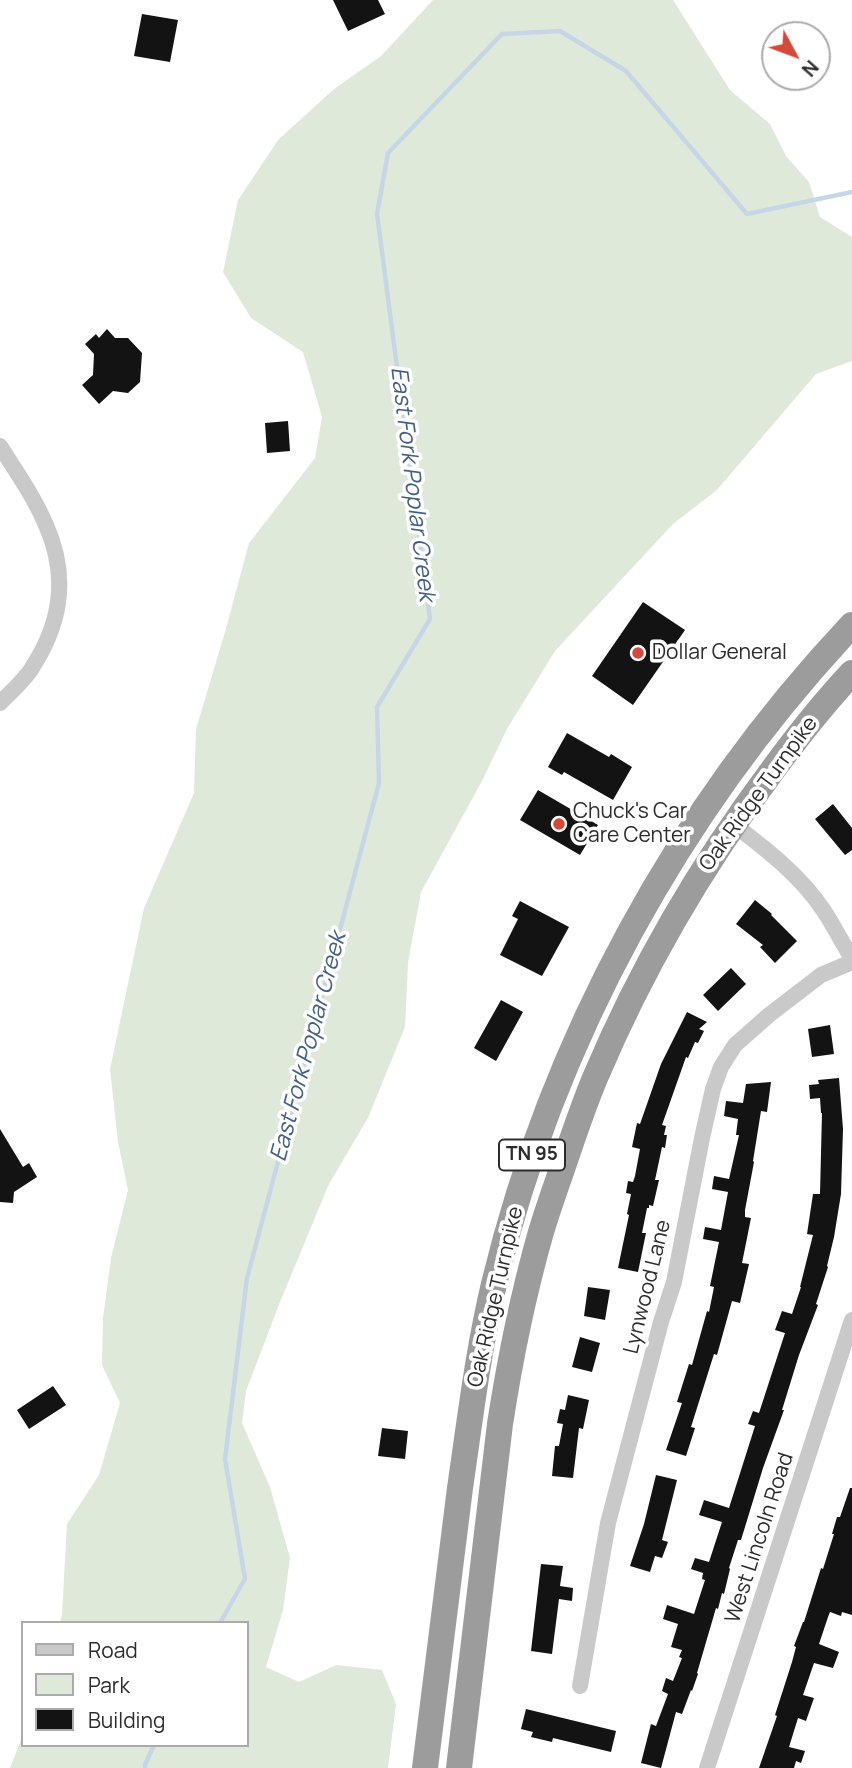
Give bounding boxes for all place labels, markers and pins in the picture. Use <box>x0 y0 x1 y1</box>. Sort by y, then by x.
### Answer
place label: Dollar General <box>652 640 787 666</box>
marker: Dollar General <box>630 645 646 661</box>
place label: Chuck's Car Care Center <box>573 799 691 849</box>
marker: Chuck's Car Care Center <box>551 816 567 832</box>

